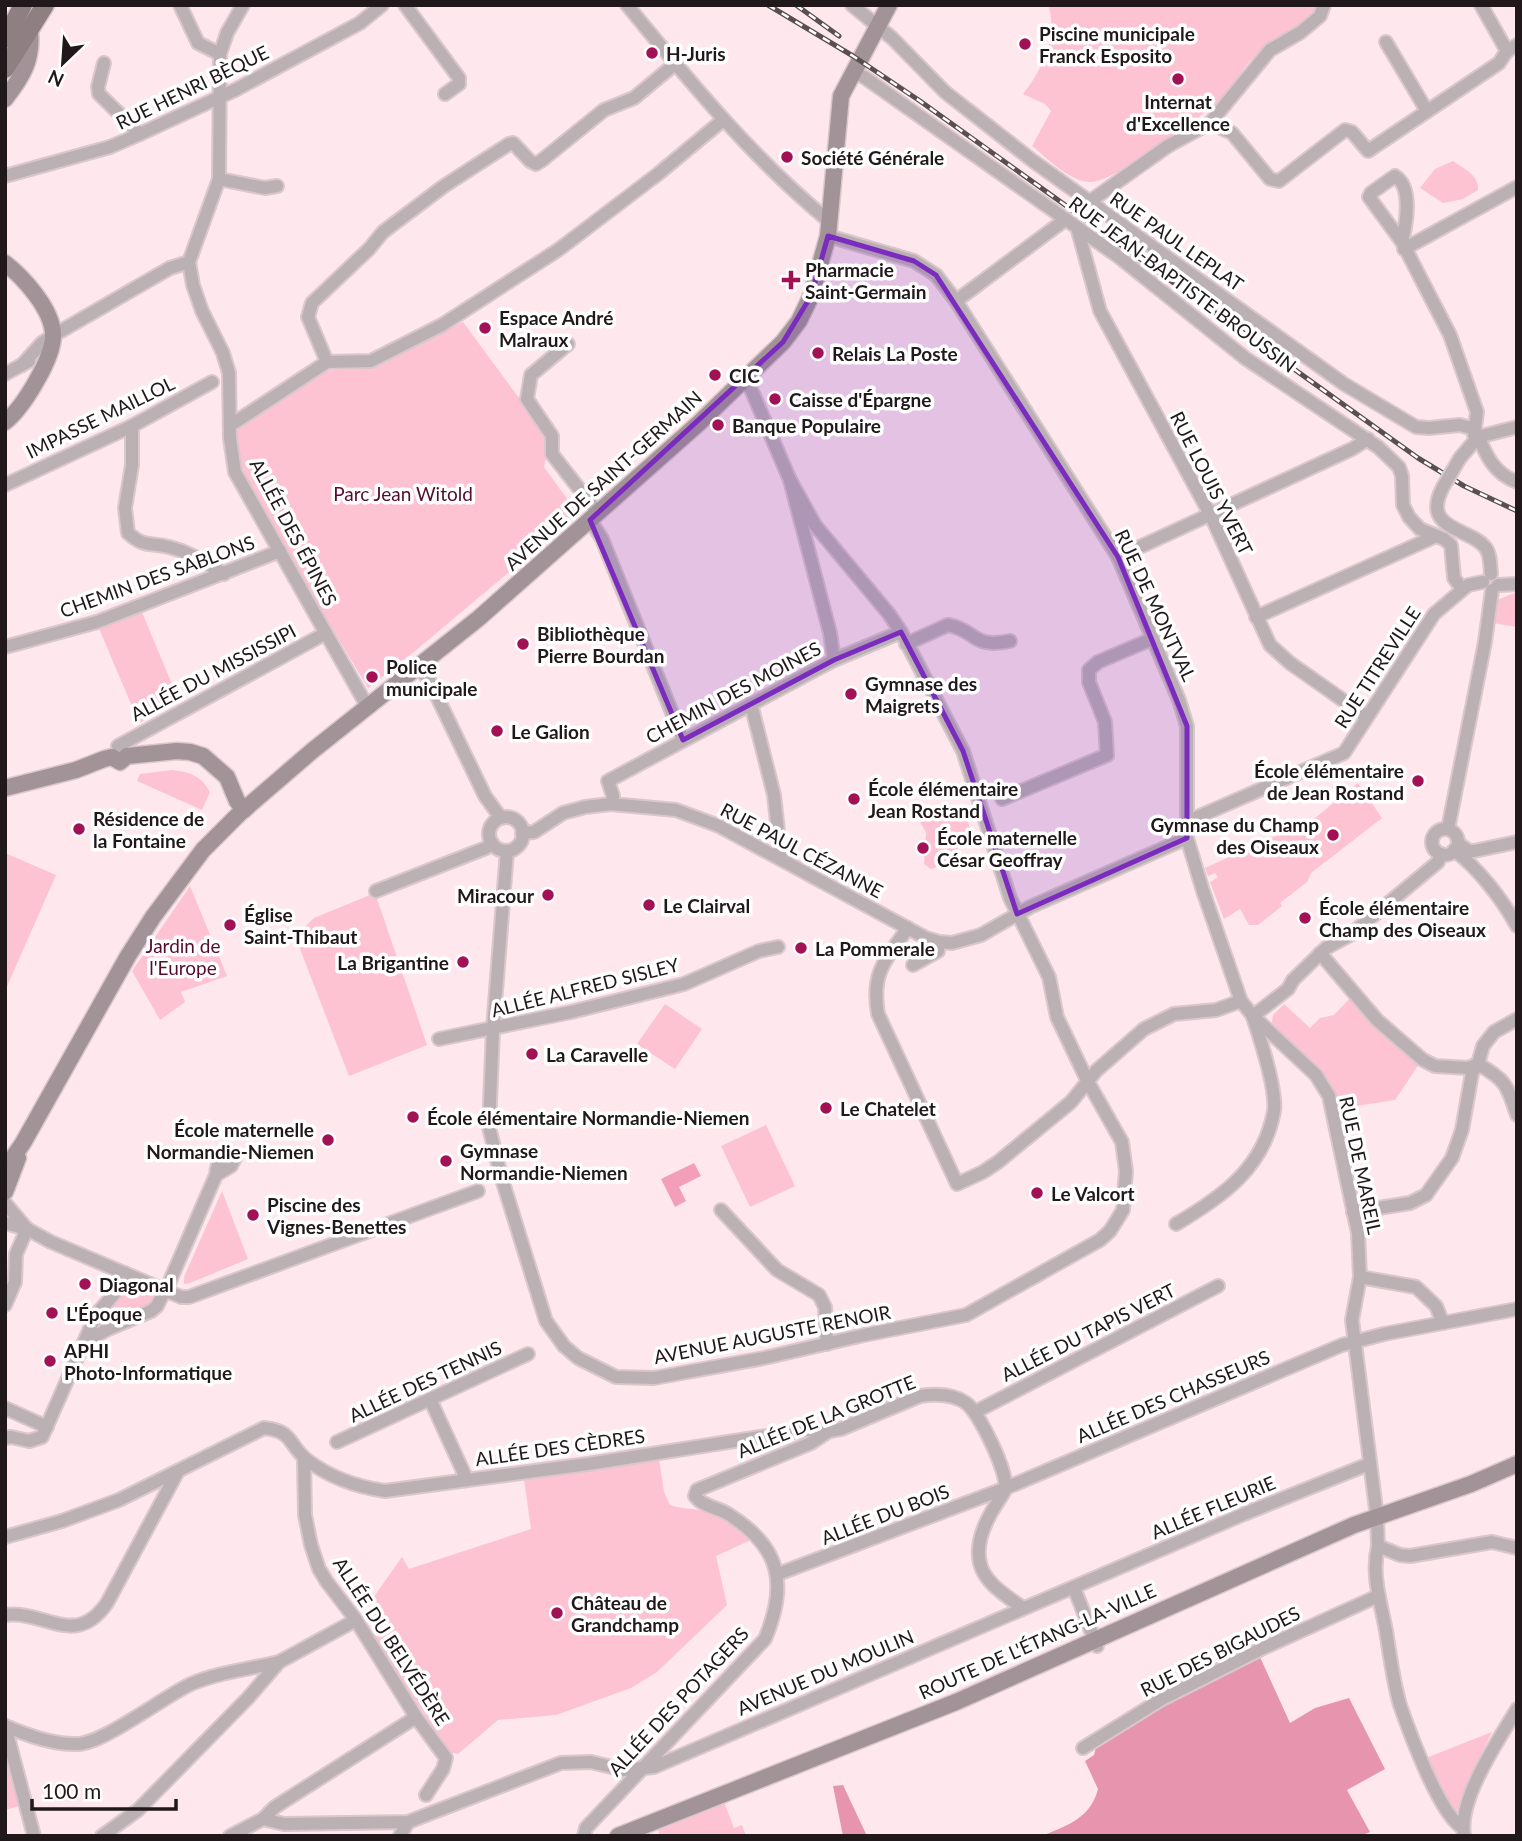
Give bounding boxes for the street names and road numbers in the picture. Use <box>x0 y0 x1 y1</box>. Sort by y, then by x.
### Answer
street label: RUE HENRI BÈQUE <box>112 40 272 134</box>
street label: RUE PAUL LEPLAT <box>1106 186 1248 296</box>
street label: RUE JEAN-BAPTISTE BROUSSIN <box>1065 191 1301 377</box>
street label: IMPASSE MAILLOL <box>22 371 178 463</box>
street label: AVENUE DE SAINT-GERMAIN <box>500 385 706 575</box>
street label: RUE LOUIS YVERT <box>1166 407 1258 559</box>
street label: ALLÉE DES ÉPINES <box>246 455 342 609</box>
street label: RUE DE MONTVAL <box>1111 525 1201 685</box>
street label: CHEMIN DES SABLONS <box>57 530 257 622</box>
street label: RUE TITREVILLE <box>1329 602 1425 732</box>
street label: ALLÉE DU MISSISSIPI <box>126 619 300 725</box>
street label: CHEMIN DES MOINES <box>641 636 825 748</box>
street label: RUE PAUL CÉZANNE <box>717 797 887 903</box>
street label: ALLÉE ALFRED SISLEY <box>489 953 681 1021</box>
street label: RUE DE MAREIL <box>1335 1094 1387 1236</box>
street label: ALLÉE DU TAPIS VERT <box>997 1278 1179 1386</box>
street label: AVENUE AUGUSTE RENOIR <box>652 1300 893 1368</box>
street label: ALLÉE DES TENNIS <box>345 1335 505 1427</box>
street label: ALLÉE DES CHASSEURS <box>1073 1345 1273 1447</box>
street label: ALLÉE DE LA GROTTE <box>734 1370 918 1462</box>
street label: ALLÉE DES CÈDRES <box>474 1424 646 1470</box>
street label: ALLÉE FLEURIE <box>1147 1470 1279 1544</box>
street label: ALLÉE DU BOIS <box>818 1479 952 1549</box>
street label: ALLÉE DU BELVÉDÈRE <box>329 1553 455 1729</box>
street label: ROUTE DE L'ÉTANG-LA-VILLE <box>915 1578 1159 1704</box>
street label: RUE DES BIGAUDES <box>1136 1601 1304 1701</box>
street label: ALLÉE DES POTAGERS <box>603 1622 753 1780</box>
street label: AVENUE DU MOULIN <box>733 1624 917 1720</box>

